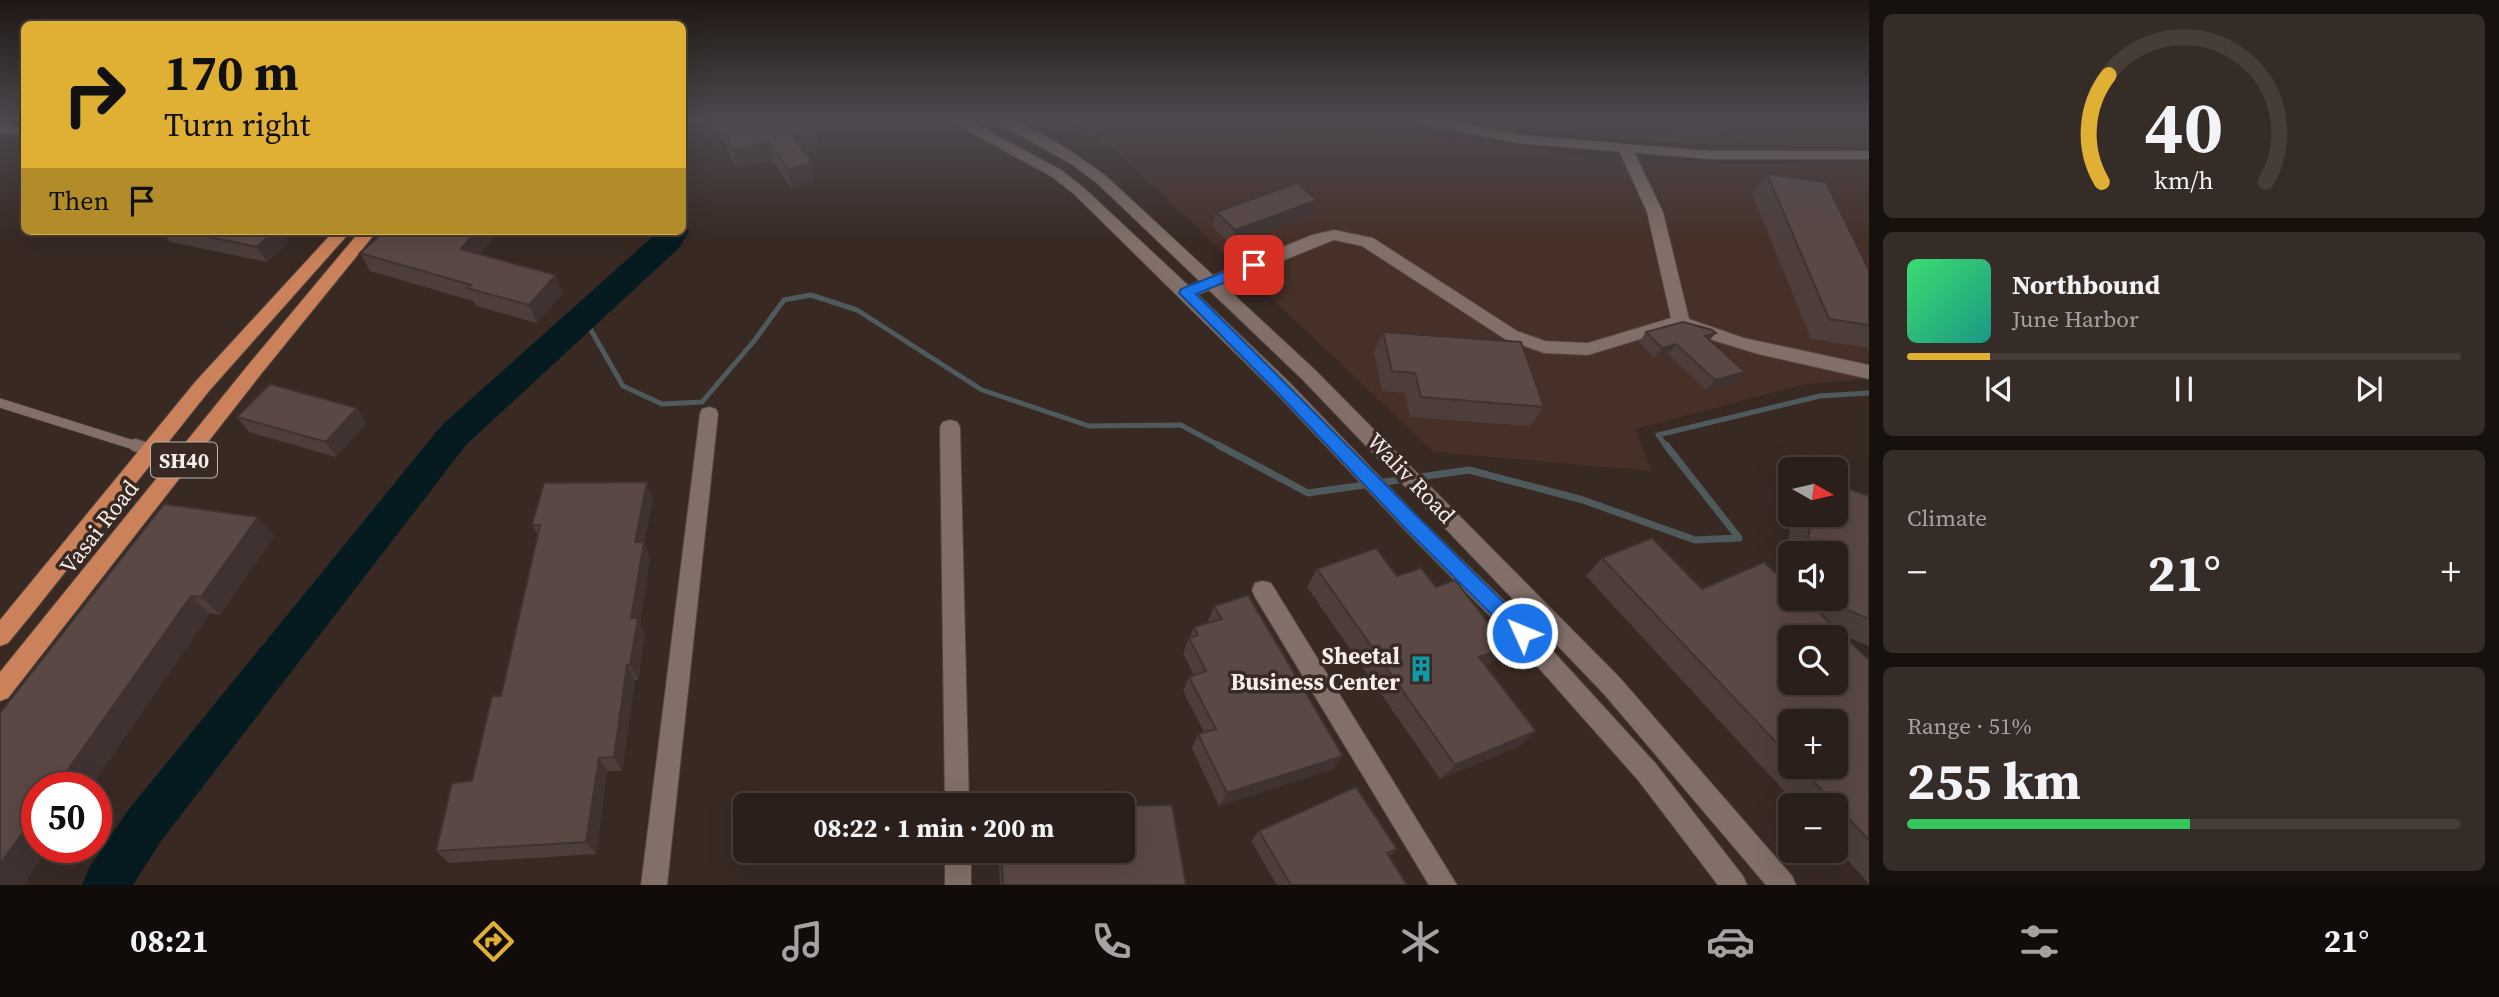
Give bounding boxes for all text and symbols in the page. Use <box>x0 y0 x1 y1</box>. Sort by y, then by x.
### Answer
text: 170 m <box>164 39 299 106</box>
icon: right <box>49 49 140 140</box>
text: 40 <box>2145 77 2223 176</box>
text: Turn right <box>164 103 310 147</box>
text: km/h <box>2154 163 2214 197</box>
icon: arrive <box>123 182 161 220</box>
text: Then <box>49 183 109 219</box>
pin <box>1224 235 1284 295</box>
icon: arrive <box>1235 246 1273 284</box>
text: Northbound <box>2012 267 2160 303</box>
text: June Harbor <box>2012 303 2139 335</box>
icon: previous <box>1980 370 2018 408</box>
icon: pause <box>2165 370 2203 408</box>
icon: next <box>2350 370 2388 408</box>
street label: Waliv Road <box>1360 426 1462 530</box>
road number: SH40 <box>151 442 217 477</box>
north arrow <box>1778 457 1848 527</box>
map controls <box>1778 457 1848 863</box>
street label: Vasai Road <box>52 473 146 581</box>
text: Climate <box>1907 502 1987 534</box>
text: 21° <box>2147 537 2221 608</box>
button: sound <box>1778 541 1848 611</box>
text: − <box>1907 546 1927 598</box>
text: + <box>2441 546 2461 598</box>
position arrow <box>1485 596 1559 670</box>
button: search <box>1778 625 1848 695</box>
place label: Sheetal Business Center <box>1230 640 1400 698</box>
building icon: Sheetal Business Center <box>1406 654 1436 684</box>
button: + <box>1778 709 1848 779</box>
text: Range · 51% <box>1907 710 2032 742</box>
text: 255 km <box>1907 745 2081 816</box>
speed limit sign: 50 <box>21 772 112 863</box>
button: − <box>1778 793 1848 863</box>
text: 08:22 · 1 min · 200 m <box>814 810 1054 846</box>
icon: directions <box>469 917 518 966</box>
icon: music <box>778 917 827 966</box>
icon: phone <box>1087 917 1136 966</box>
icon: climate <box>1396 917 1445 966</box>
icon: car <box>1706 917 1755 966</box>
icon: filters <box>2015 917 2064 966</box>
text: 08:21 <box>130 919 209 963</box>
text: 21° <box>2324 919 2369 963</box>

